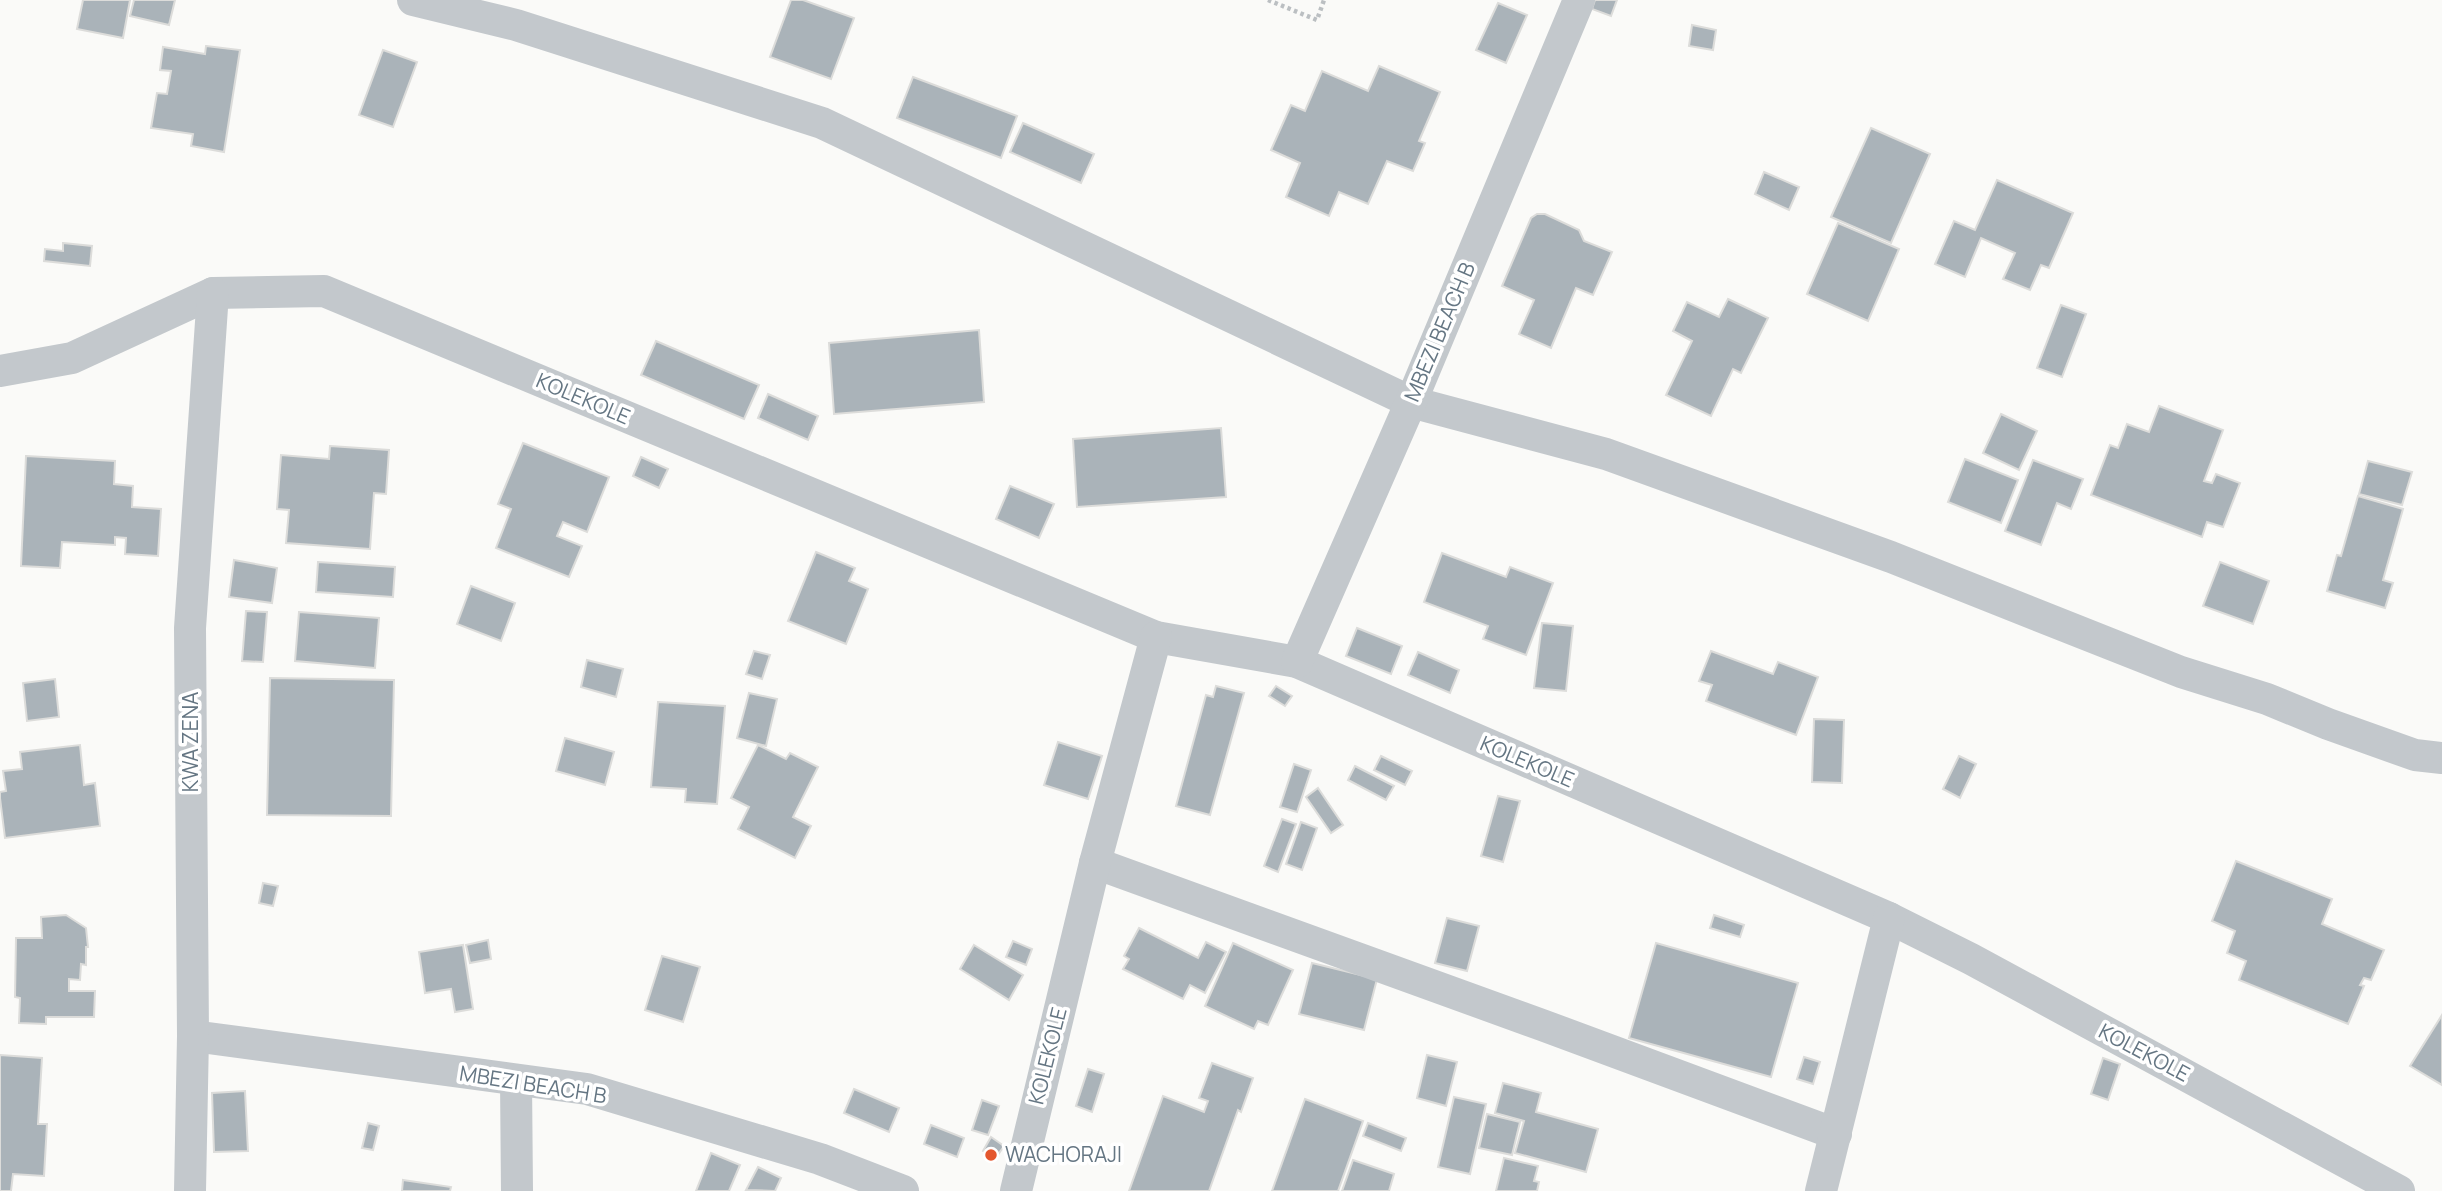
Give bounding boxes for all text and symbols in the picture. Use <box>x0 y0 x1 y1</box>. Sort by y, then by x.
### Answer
street label: MBEZI BEACH B <box>1397 258 1481 406</box>
street label: KOLEKOLE <box>532 366 635 430</box>
street label: KWA ZENA <box>176 692 204 792</box>
street label: KOLEKOLE <box>1476 729 1579 793</box>
street label: KOLEKOLE <box>1021 1004 1073 1107</box>
street label: KOLEKOLE <box>2094 1016 2195 1088</box>
street label: MBEZI BEACH B <box>458 1059 609 1109</box>
place label: WACHORAJI <box>1005 1140 1122 1168</box>
marker: WACHORAJI <box>983 1147 999 1163</box>

